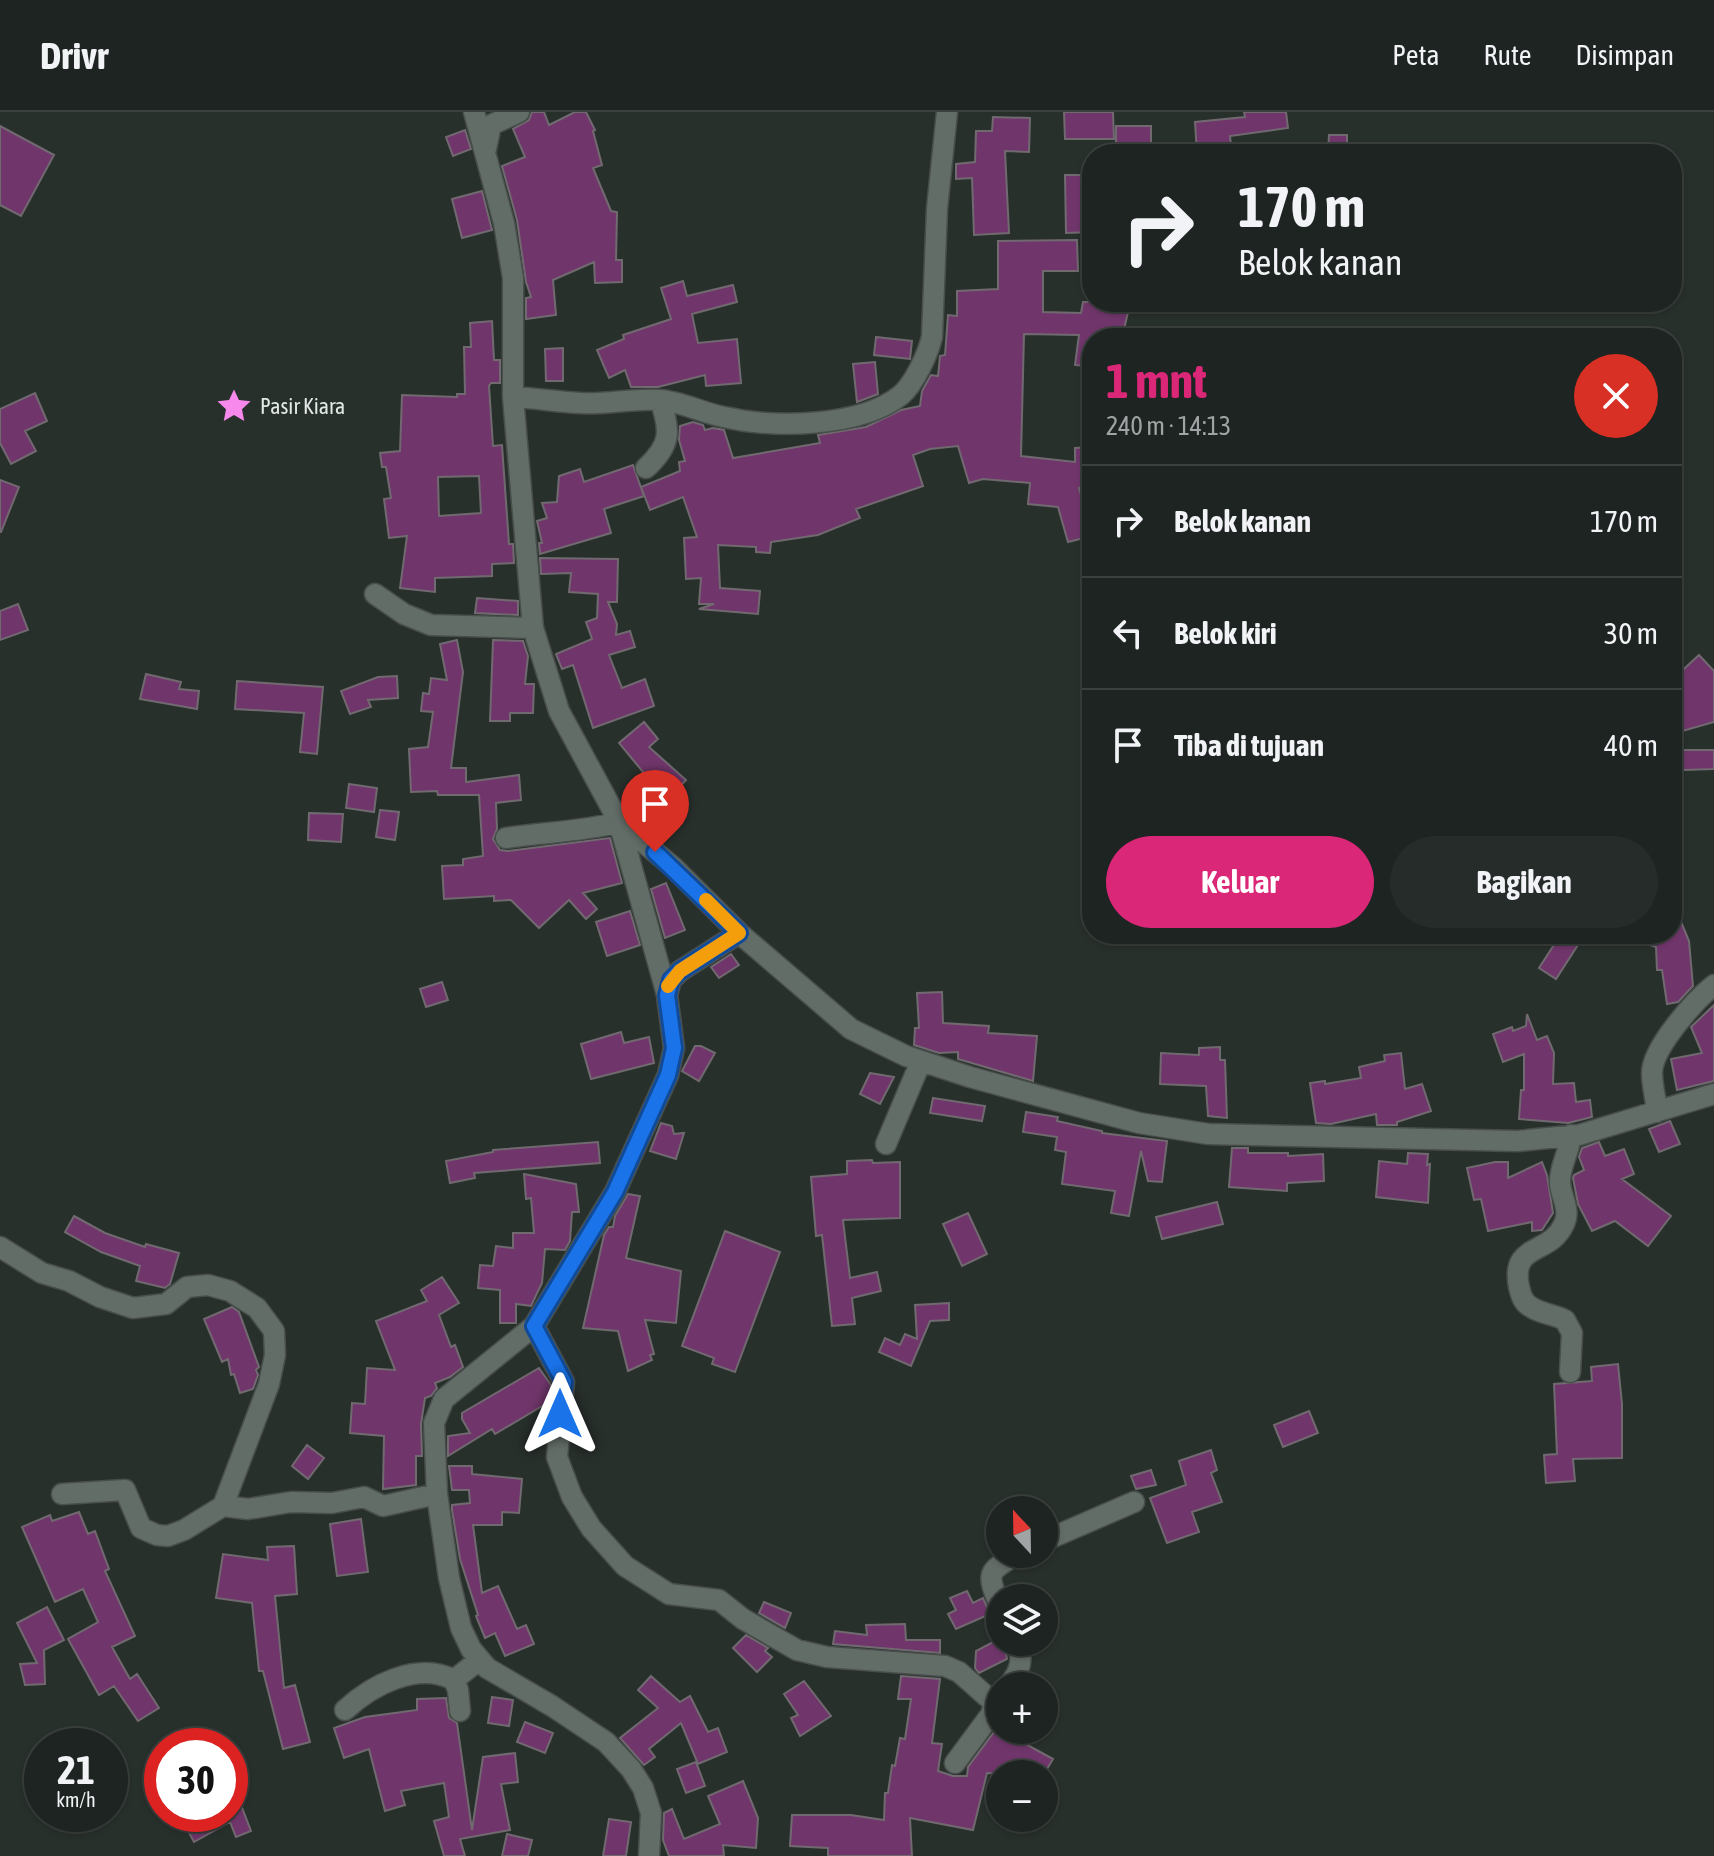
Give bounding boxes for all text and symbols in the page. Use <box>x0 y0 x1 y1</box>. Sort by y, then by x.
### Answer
text: Drivr <box>40 34 108 77</box>
text: Peta <box>1392 39 1439 71</box>
text: Rute <box>1483 39 1532 71</box>
text: Disimpan <box>1576 39 1674 71</box>
text: 170 m <box>1238 175 1365 239</box>
icon: right <box>1106 176 1210 280</box>
text: Belok kanan <box>1238 241 1403 283</box>
text: 1 mnt <box>1106 353 1207 408</box>
button: close <box>1574 354 1658 438</box>
place icon: Pasir Kiara <box>215 387 253 425</box>
place label: Pasir Kiara <box>260 393 345 419</box>
text: 240 m · 14:13 <box>1106 411 1231 441</box>
icon: right <box>1106 499 1150 543</box>
text: Belok kanan <box>1174 504 1311 538</box>
text: 170 m <box>1590 504 1658 538</box>
icon: left <box>1106 611 1150 655</box>
text: Belok kiri <box>1174 616 1277 650</box>
text: 30 m <box>1604 616 1658 650</box>
icon: arrive <box>1106 723 1150 767</box>
text: Tiba di tujuan <box>1174 728 1324 762</box>
text: 40 m <box>1604 728 1658 762</box>
pin <box>621 770 689 852</box>
icon: arrive <box>633 782 677 826</box>
button: Keluar <box>1106 836 1374 928</box>
button: Bagikan <box>1390 836 1658 928</box>
position arrow <box>518 1372 602 1456</box>
north arrow <box>986 1496 1058 1568</box>
map controls <box>986 1496 1058 1832</box>
button: layers <box>986 1584 1058 1656</box>
button: + <box>986 1672 1058 1744</box>
speed limit sign: 30 <box>144 1728 248 1832</box>
text: 21 <box>57 1747 95 1792</box>
button: − <box>986 1760 1058 1832</box>
text: km/h <box>56 1788 96 1811</box>

